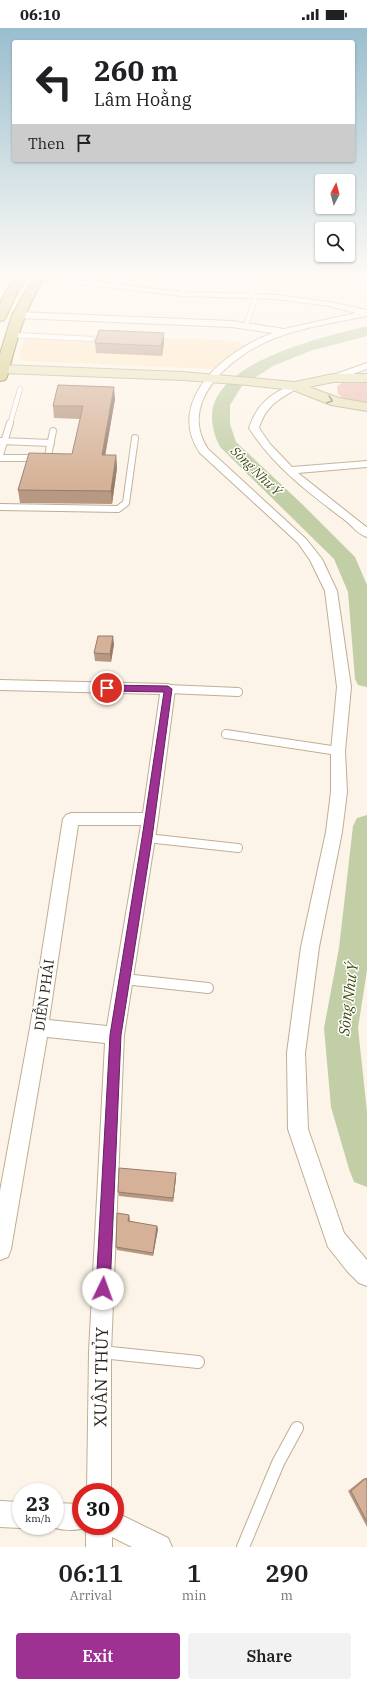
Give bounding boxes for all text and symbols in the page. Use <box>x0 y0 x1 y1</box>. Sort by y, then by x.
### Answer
text: 06:10 <box>20 5 61 24</box>
text: 260 m <box>94 52 178 89</box>
icon: left <box>28 56 80 108</box>
text: Lâm Hoằng <box>94 88 191 111</box>
icon: arrive <box>73 132 95 154</box>
text: Then <box>28 134 65 153</box>
north arrow <box>315 174 355 214</box>
map controls <box>315 174 355 262</box>
button: search <box>315 222 355 262</box>
one-way arrow <box>327 395 334 404</box>
water label: Sông Như Ý <box>226 442 286 500</box>
pin <box>90 671 124 705</box>
icon: arrive <box>96 677 118 699</box>
street label: DIỄN PHÁI <box>28 958 58 1032</box>
water label: Sông Như Ý <box>334 959 362 1038</box>
position arrow <box>82 1268 124 1310</box>
street label: XUÂN THỦY <box>89 1327 113 1427</box>
speed limit sign: 30 <box>72 1483 124 1535</box>
text: 23 <box>26 1490 50 1517</box>
text: km/h <box>25 1512 51 1525</box>
text: 06:11 <box>59 1557 123 1589</box>
text: 1 <box>187 1557 201 1589</box>
text: 290 <box>265 1557 308 1589</box>
text: Arrival <box>70 1587 112 1604</box>
text: min <box>182 1587 207 1604</box>
text: m <box>281 1587 293 1604</box>
button: Exit <box>16 1633 180 1679</box>
button: Share <box>188 1633 351 1679</box>

